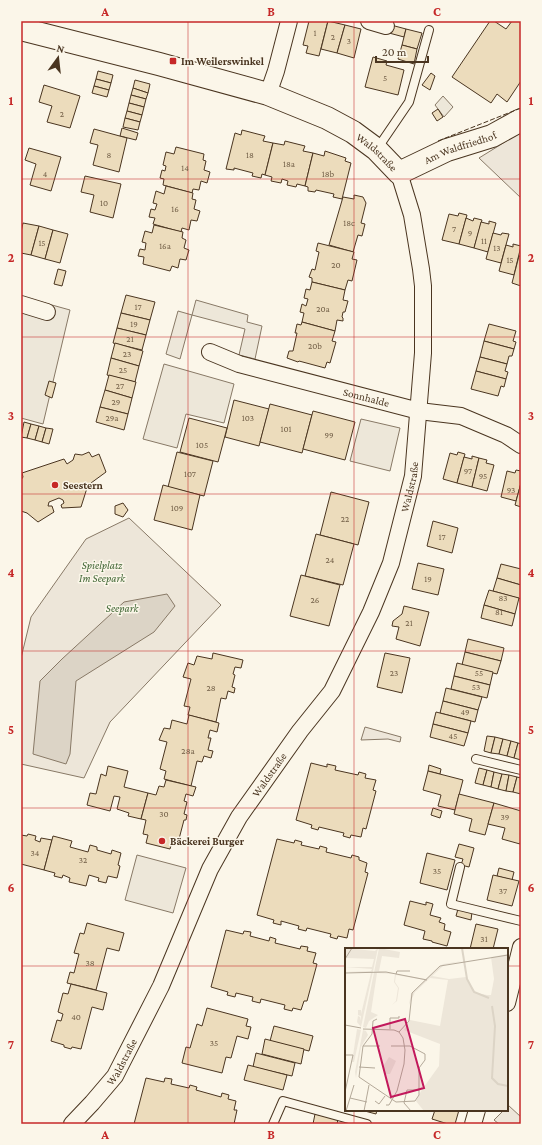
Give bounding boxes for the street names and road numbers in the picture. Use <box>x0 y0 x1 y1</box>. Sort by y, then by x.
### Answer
street label: Am Waldfriedhof <box>422 128 499 166</box>
street label: Waldstraße <box>354 131 400 174</box>
street label: Sonnhalde <box>342 386 391 409</box>
street label: Waldstraße <box>398 461 420 513</box>
street label: Waldstraße <box>249 750 289 799</box>
street label: Waldstraße <box>104 1037 139 1088</box>

